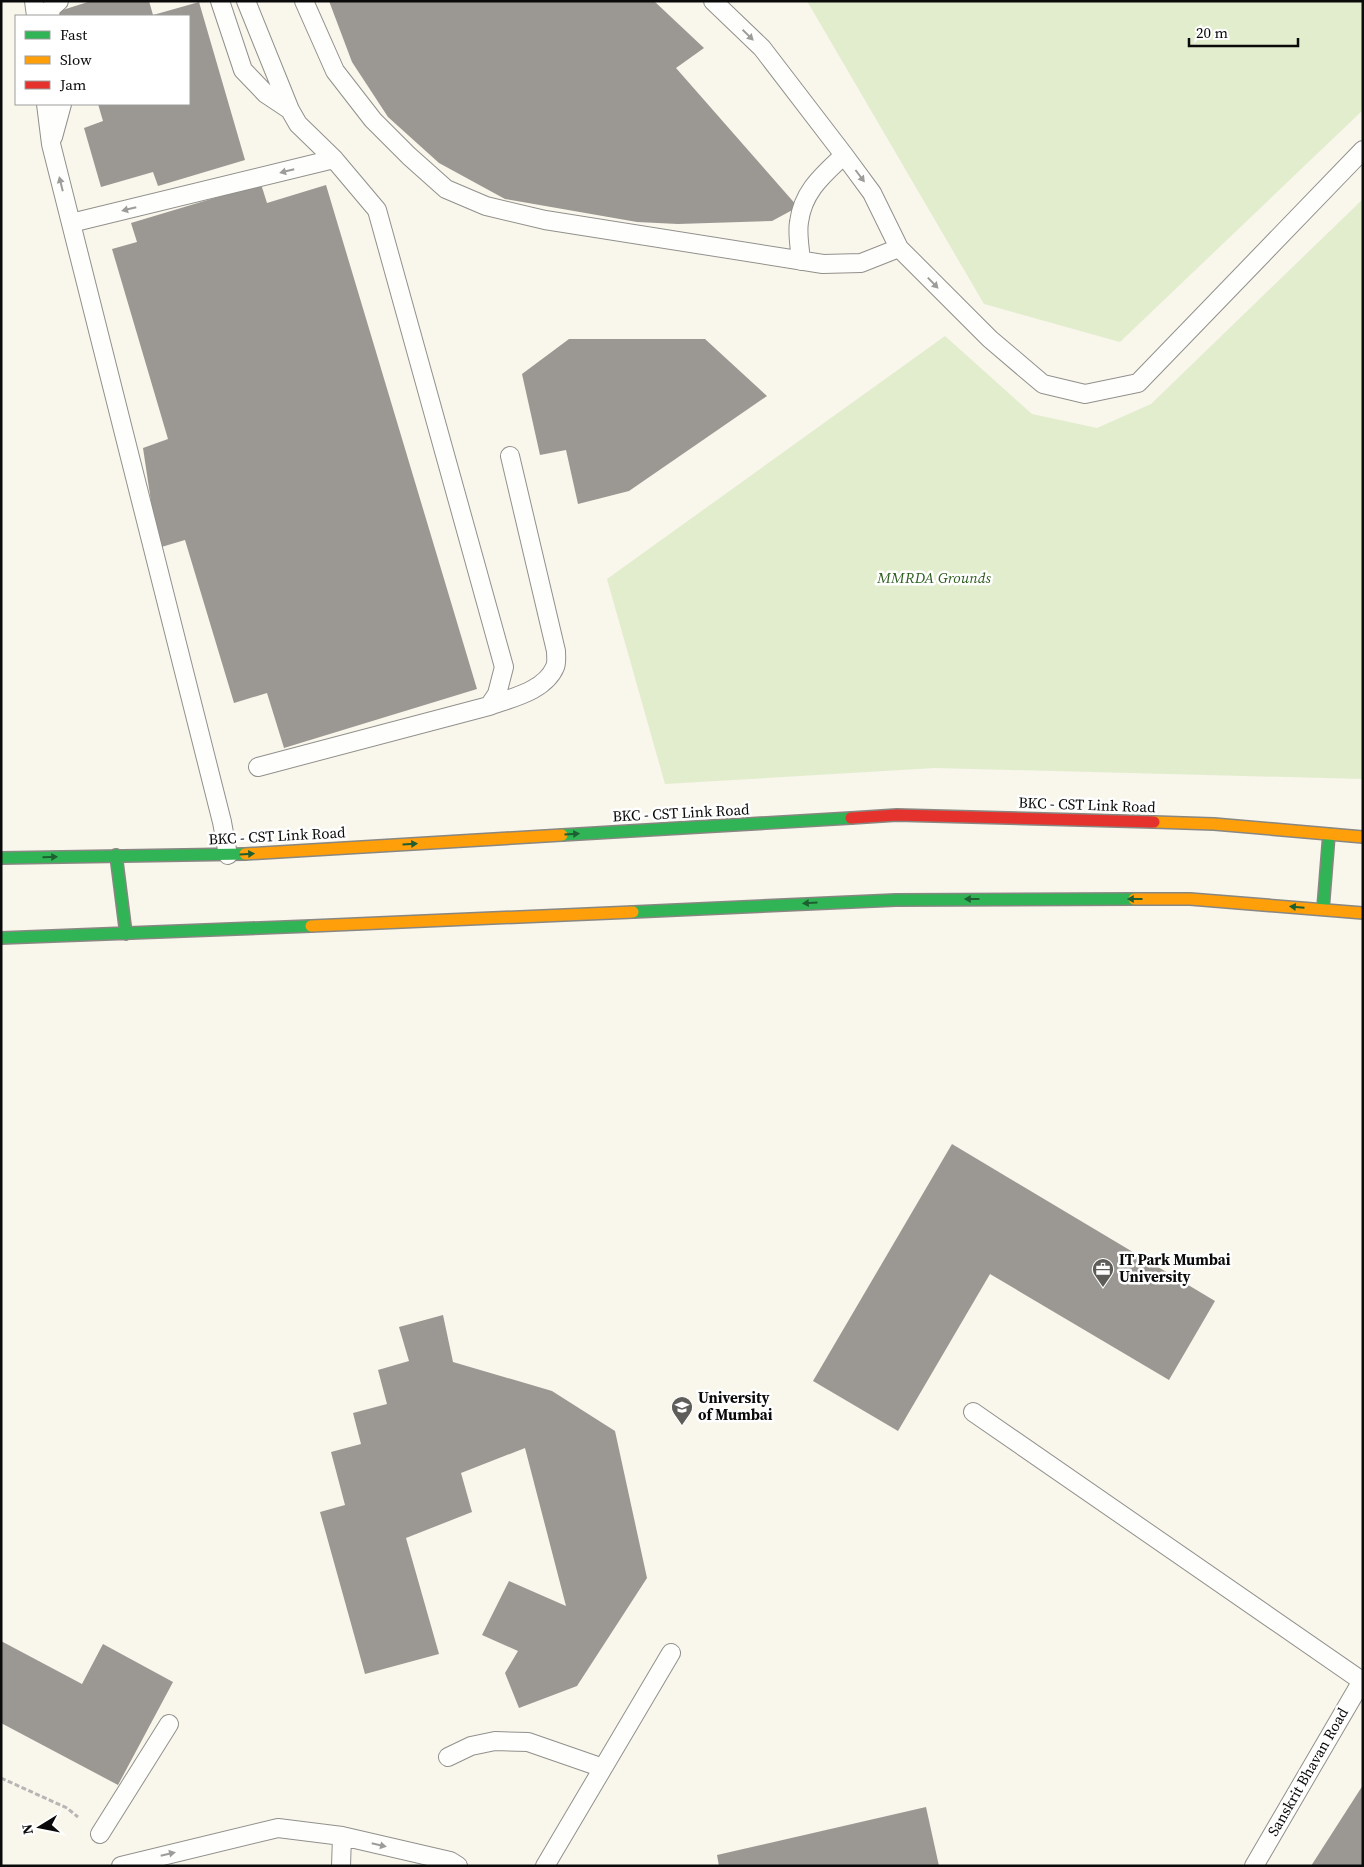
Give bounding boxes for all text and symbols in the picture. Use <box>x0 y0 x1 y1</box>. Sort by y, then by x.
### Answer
legend <box>15 15 190 105</box>
scale bar <box>1189 15 1298 47</box>
text: 20 m <box>1196 22 1228 43</box>
text: Fast <box>60 24 87 45</box>
one-way arrow <box>742 29 754 41</box>
text: Slow <box>60 49 92 70</box>
text: Jam <box>59 74 87 95</box>
one-way arrow <box>279 167 294 175</box>
one-way arrow <box>854 169 865 182</box>
one-way arrow <box>56 176 64 191</box>
one-way arrow <box>122 205 137 213</box>
one-way arrow <box>927 276 939 288</box>
park label: MMRDA Grounds <box>876 567 991 588</box>
street label: BKC - CST Link Road <box>1018 792 1156 817</box>
street label: BKC - CST Link Road <box>612 798 751 827</box>
street label: BKC - CST Link Road <box>208 821 347 850</box>
one-way arrow <box>564 830 580 838</box>
one-way arrow <box>402 840 418 848</box>
one-way arrow <box>240 849 256 857</box>
one-way arrow <box>42 853 58 861</box>
one-way arrow <box>964 895 980 903</box>
one-way arrow <box>1126 895 1142 903</box>
one-way arrow <box>801 900 817 908</box>
one-way arrow <box>1288 903 1304 911</box>
place label: IT Park Mumbai University <box>1119 1249 1231 1287</box>
office icon: IT Park Mumbai University <box>1091 1257 1115 1288</box>
place label: University of Mumbai <box>698 1387 773 1425</box>
school or university icon: University of Mumbai <box>670 1395 694 1426</box>
street label: Sanskrit Bhavan Road <box>1262 1703 1353 1840</box>
north arrow <box>15 1802 65 1852</box>
text: N <box>16 1822 38 1836</box>
one-way arrow <box>371 1841 386 1849</box>
one-way arrow <box>161 1850 176 1858</box>

